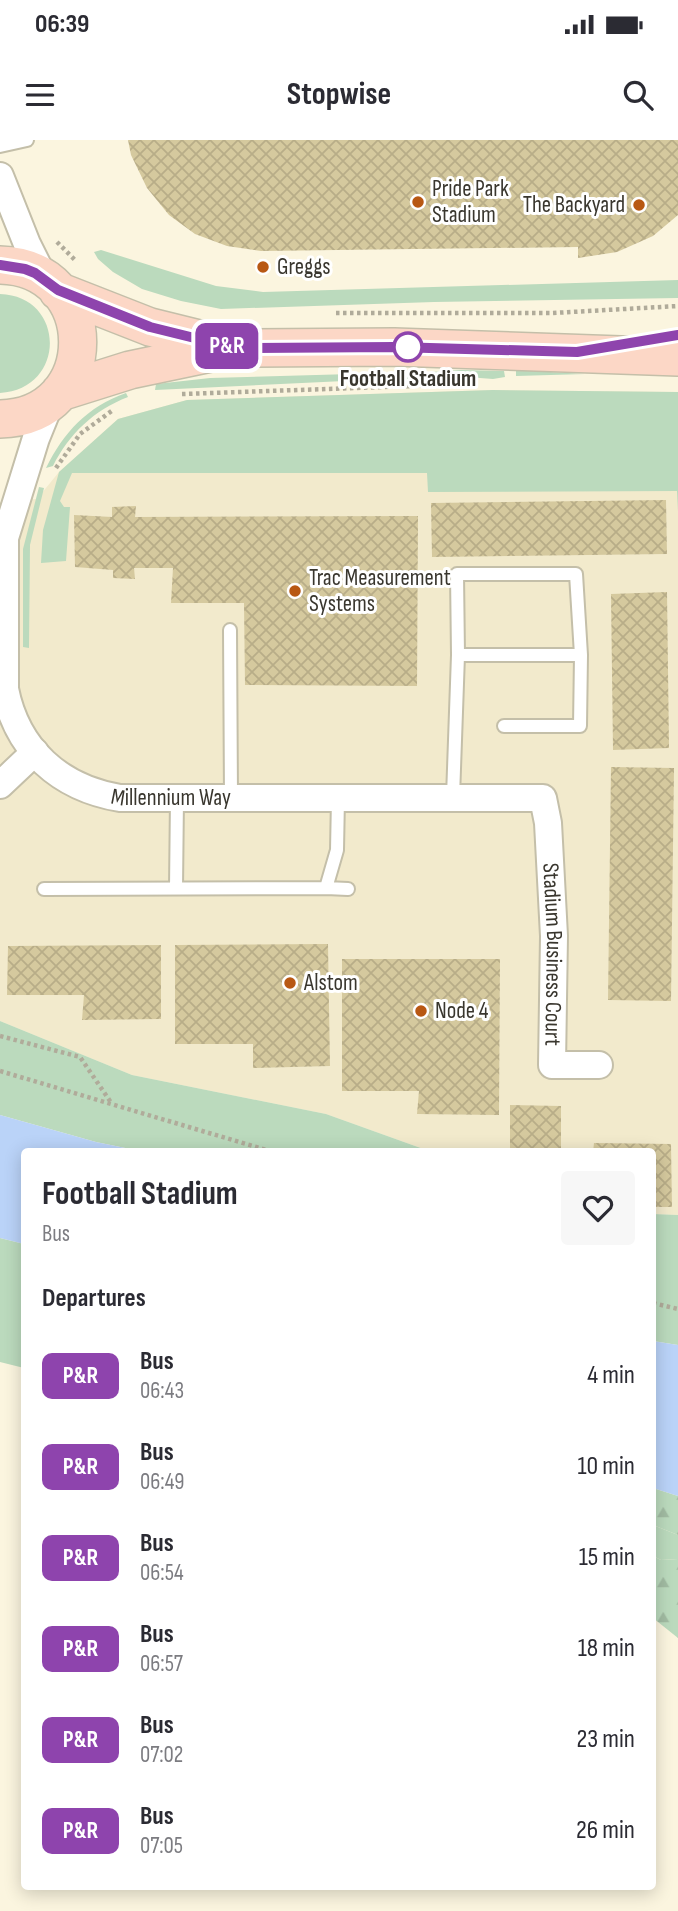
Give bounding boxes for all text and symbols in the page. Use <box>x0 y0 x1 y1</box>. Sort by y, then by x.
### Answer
text: 06:39 <box>35 9 89 40</box>
text: Stopwise <box>287 75 391 114</box>
icon: menu <box>21 76 59 114</box>
icon: search <box>619 76 657 114</box>
place label: Pride Park Stadium <box>432 175 509 229</box>
place label: The Backyard <box>523 191 625 219</box>
marker: Pride Park Stadium <box>410 194 426 210</box>
marker: The Backyard <box>631 197 647 213</box>
place label: Greggs <box>277 253 331 281</box>
marker: Greggs <box>255 259 271 275</box>
line badge: P&R <box>187 323 267 369</box>
text: P&R <box>209 331 245 360</box>
marker: Football Stadium <box>393 332 423 362</box>
place label: Football Stadium <box>340 365 476 393</box>
place label: Trac Measurement Systems <box>309 564 451 618</box>
marker: Trac Measurement Systems <box>287 583 303 599</box>
street label: Millennium Way <box>109 783 231 813</box>
street label: Stadium Business Court <box>536 862 568 1046</box>
place label: Alstom <box>303 969 358 997</box>
marker: Alstom <box>282 975 298 991</box>
place label: Node 4 <box>435 997 489 1025</box>
marker: Node 4 <box>413 1003 429 1019</box>
button: heart <box>561 1171 635 1245</box>
text: Football Stadium <box>42 1174 238 1214</box>
text: Bus <box>42 1220 70 1248</box>
text: Departures <box>42 1283 146 1314</box>
text: Bus <box>140 1346 174 1377</box>
text: 4 min <box>587 1360 635 1391</box>
text: P&R <box>63 1361 98 1390</box>
text: 06:43 <box>140 1377 184 1405</box>
text: Bus <box>140 1437 174 1468</box>
text: 10 min <box>578 1451 635 1482</box>
text: P&R <box>63 1452 98 1481</box>
text: 06:49 <box>140 1468 185 1496</box>
text: Bus <box>140 1528 174 1559</box>
text: 15 min <box>579 1542 635 1573</box>
text: P&R <box>63 1543 98 1572</box>
text: 06:54 <box>140 1559 184 1587</box>
text: Bus <box>140 1619 174 1650</box>
text: 18 min <box>578 1633 635 1664</box>
text: P&R <box>63 1634 98 1663</box>
text: 06:57 <box>140 1650 183 1678</box>
text: Bus <box>140 1710 174 1741</box>
text: 23 min <box>577 1724 635 1755</box>
text: P&R <box>63 1725 98 1754</box>
text: 07:02 <box>140 1741 183 1769</box>
text: Bus <box>140 1801 174 1832</box>
text: 26 min <box>576 1815 635 1846</box>
text: P&R <box>63 1816 98 1845</box>
text: 07:05 <box>140 1832 183 1860</box>

